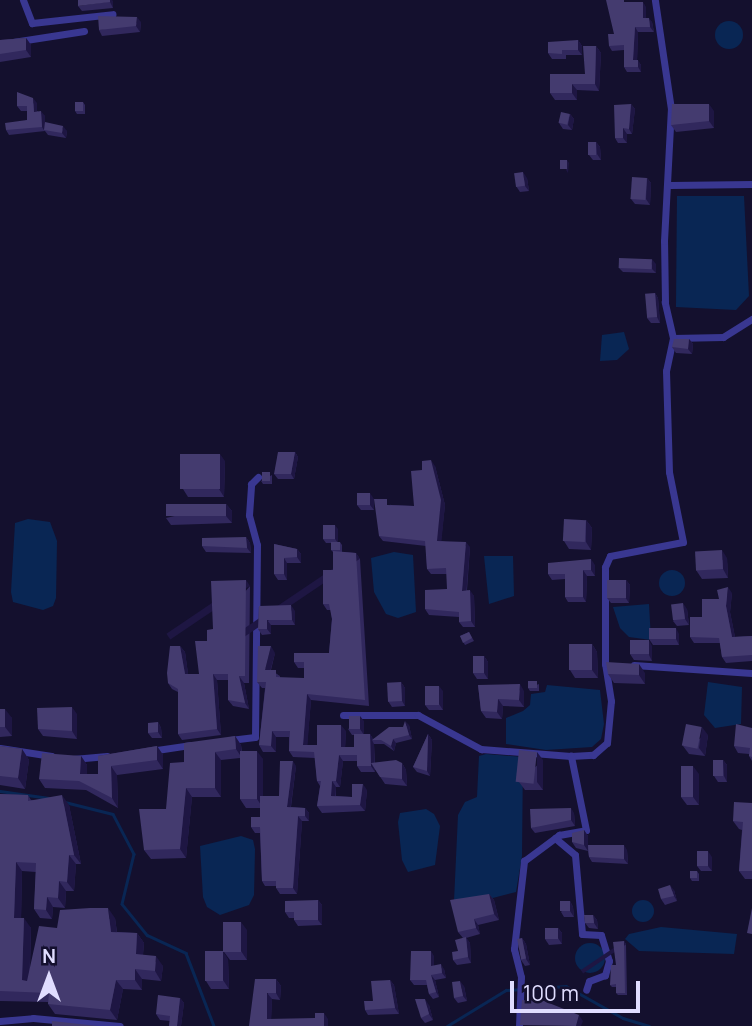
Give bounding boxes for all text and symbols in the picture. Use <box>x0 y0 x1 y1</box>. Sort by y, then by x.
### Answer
north arrow <box>14 942 84 1012</box>
text: N <box>42 943 56 969</box>
scale bar <box>514 967 644 1011</box>
text: 100 m <box>523 979 579 1007</box>

